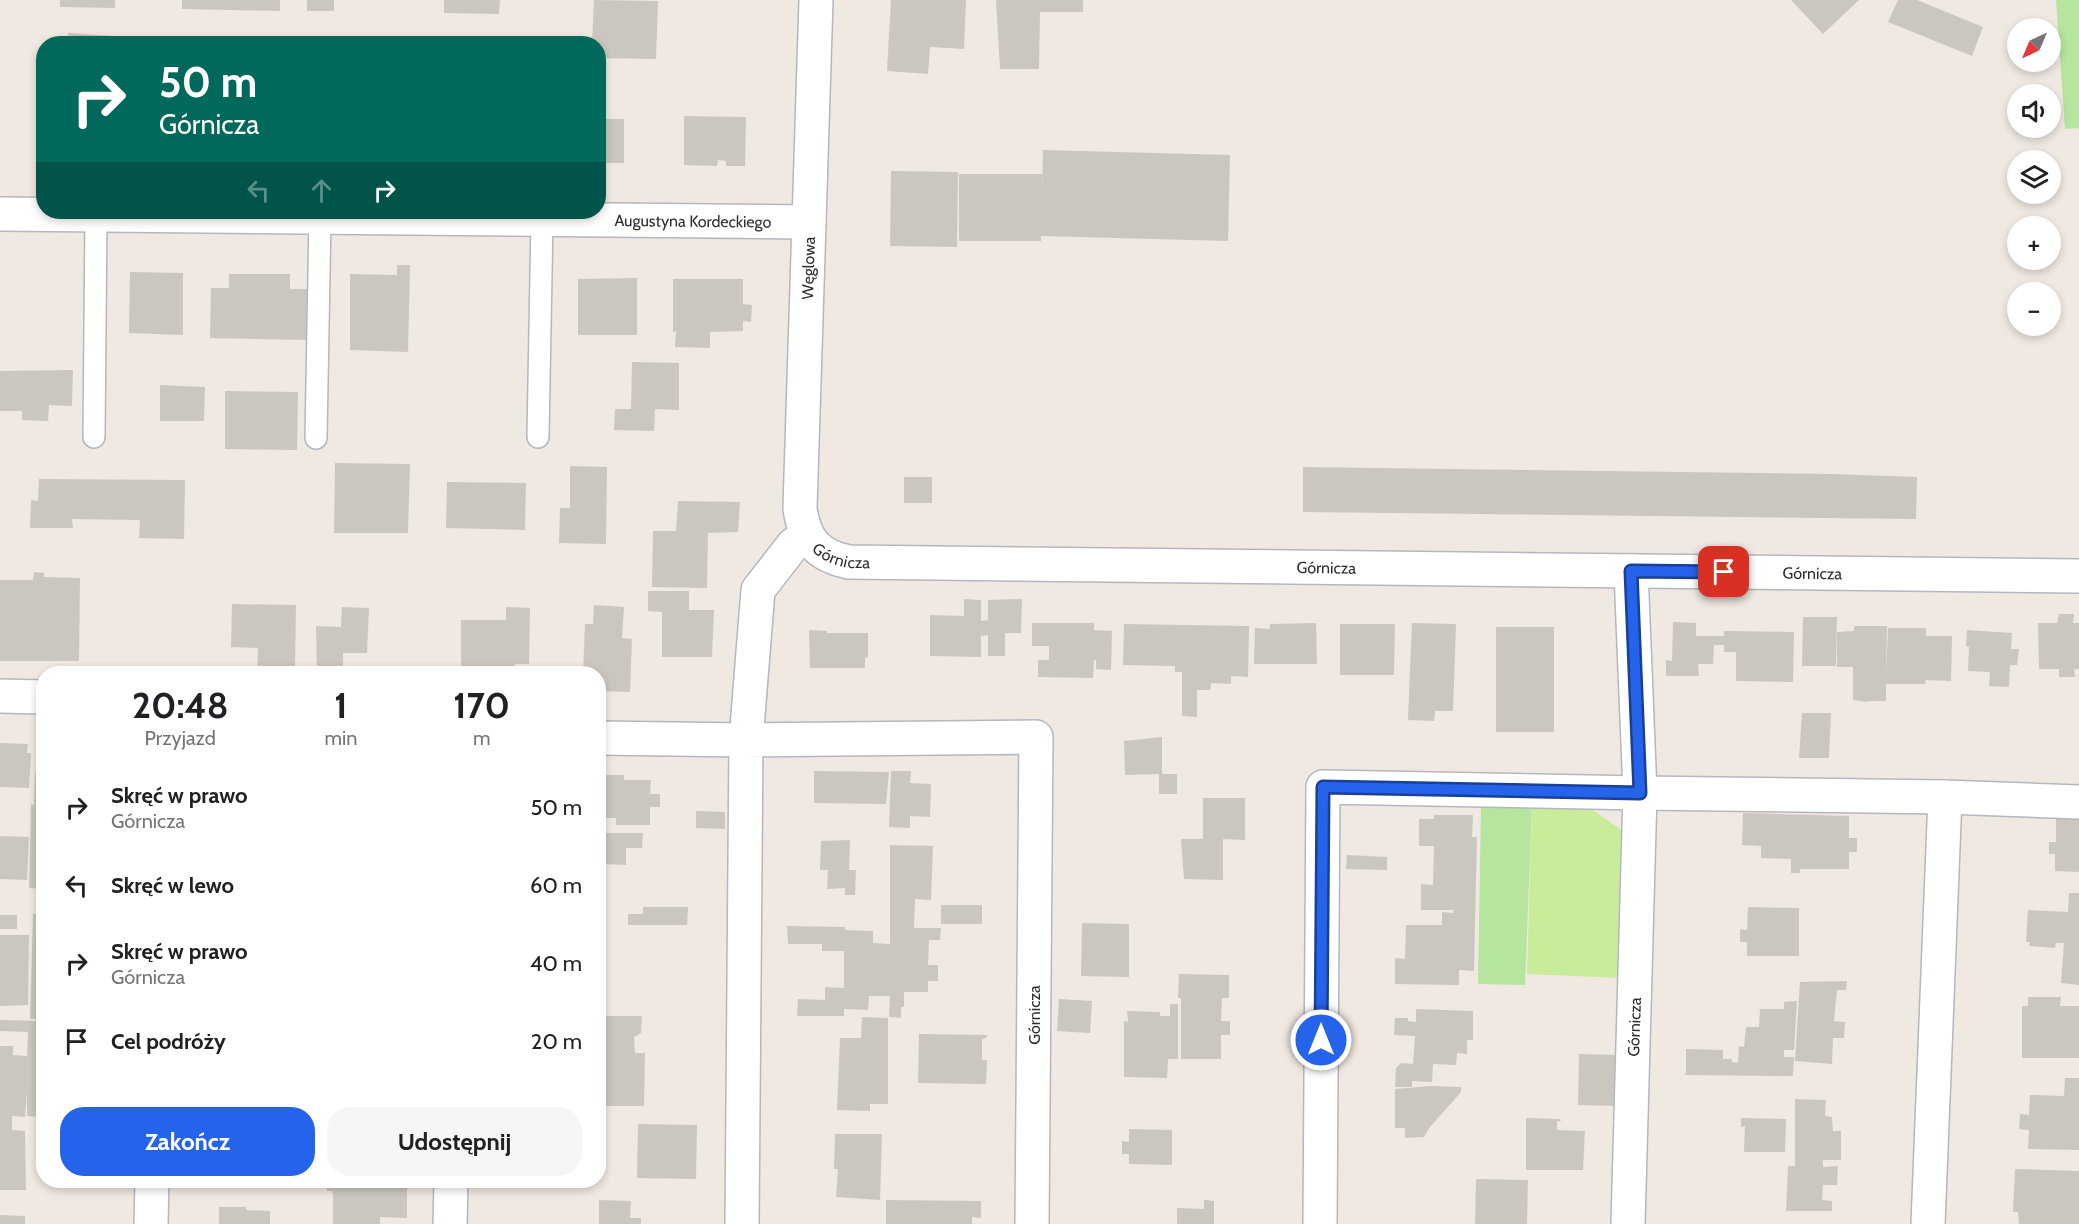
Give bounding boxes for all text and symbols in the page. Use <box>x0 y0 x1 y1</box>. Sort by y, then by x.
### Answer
north arrow <box>2007 18 2061 72</box>
map controls <box>2007 18 2061 336</box>
text: 50 m <box>159 56 257 108</box>
icon: right <box>60 60 138 138</box>
button: sound <box>2007 84 2061 138</box>
text: Górnicza <box>159 108 259 141</box>
button: layers <box>2007 150 2061 204</box>
icon: left <box>242 174 275 207</box>
icon: ahead <box>305 174 338 207</box>
icon: right <box>368 174 401 207</box>
street label: Augustyna Kordeckiego <box>614 211 772 232</box>
button: + <box>2007 216 2061 270</box>
street label: Węglowa <box>798 236 819 300</box>
button: − <box>2007 282 2061 336</box>
street label: Górnicza <box>808 539 870 572</box>
pin <box>1698 546 1749 597</box>
icon: arrive <box>1707 555 1740 588</box>
street label: Górnicza <box>1297 558 1356 578</box>
street label: Górnicza <box>1782 564 1842 583</box>
text: 20:48 <box>132 683 228 727</box>
text: 1 <box>334 683 348 727</box>
text: 170 <box>453 683 510 727</box>
text: Przyjazd <box>145 726 216 750</box>
text: min <box>324 726 357 750</box>
text: m <box>473 726 490 750</box>
text: Skręć w prawo <box>111 782 248 809</box>
icon: right <box>60 791 93 824</box>
text: 50 m <box>530 794 582 821</box>
text: Górnicza <box>111 809 185 833</box>
icon: left <box>60 869 93 902</box>
text: Skręć w lewo <box>111 872 234 899</box>
text: 60 m <box>530 872 582 899</box>
text: Skręć w prawo <box>111 938 248 965</box>
icon: right <box>60 947 93 980</box>
text: 40 m <box>530 950 582 977</box>
text: Górnicza <box>111 965 185 989</box>
street label: Górnicza <box>1025 985 1044 1045</box>
street label: Górnicza <box>1624 997 1645 1057</box>
position arrow <box>1289 1008 1353 1072</box>
icon: arrive <box>60 1025 93 1058</box>
text: Cel podróży <box>111 1028 226 1055</box>
text: 20 m <box>531 1028 582 1055</box>
button: Zakończ <box>60 1107 315 1176</box>
button: Udostępnij <box>327 1107 582 1176</box>

